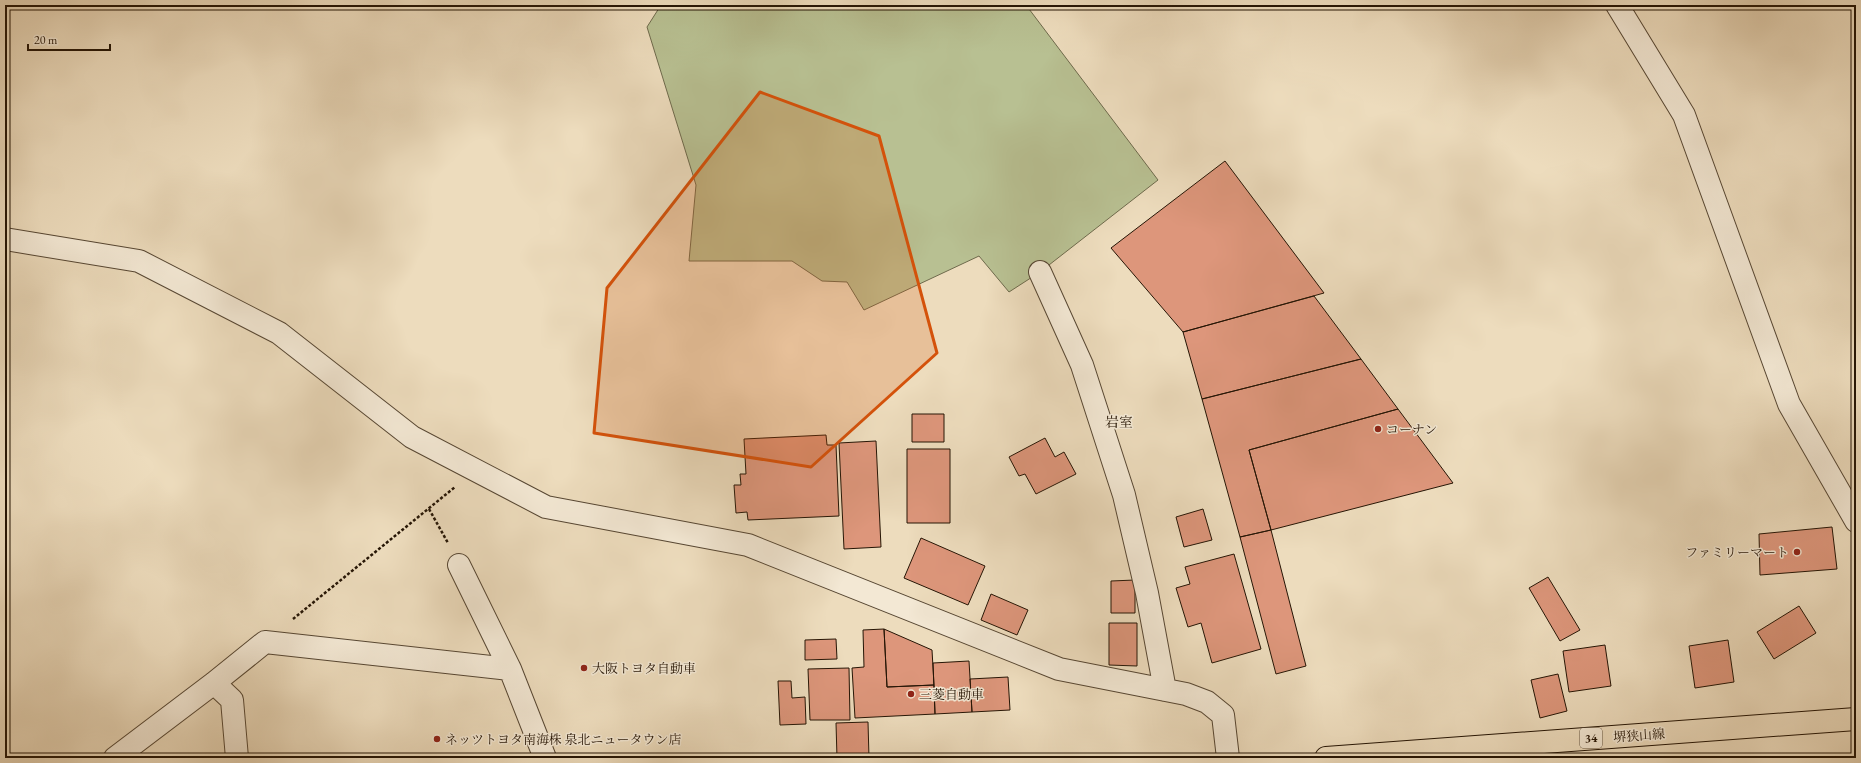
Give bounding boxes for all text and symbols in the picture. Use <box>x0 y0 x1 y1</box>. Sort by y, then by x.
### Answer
scale bar <box>28 26 110 52</box>
text: 20 m <box>34 32 58 48</box>
district label: 岩室 <box>1105 413 1133 431</box>
place label: コーナン <box>1386 421 1437 438</box>
marker: コーナン <box>1373 424 1383 434</box>
place label: ファミリーマート <box>1685 544 1789 561</box>
marker: ファミリーマート <box>1792 547 1802 557</box>
place label: 大阪トヨタ自動車 <box>592 660 696 677</box>
marker: 大阪トヨタ自動車 <box>579 663 589 673</box>
place label: 三菱自動車 <box>919 686 984 703</box>
marker: 三菱自動車 <box>906 689 916 699</box>
street label: 堺狭山線 <box>1612 725 1666 746</box>
road number: 34 <box>1580 728 1602 748</box>
place label: ネッツトヨタ南海株 泉北ニュータウン店 <box>445 731 682 748</box>
marker: ネッツトヨタ南海株 泉北ニュータウン店 <box>432 734 442 744</box>

